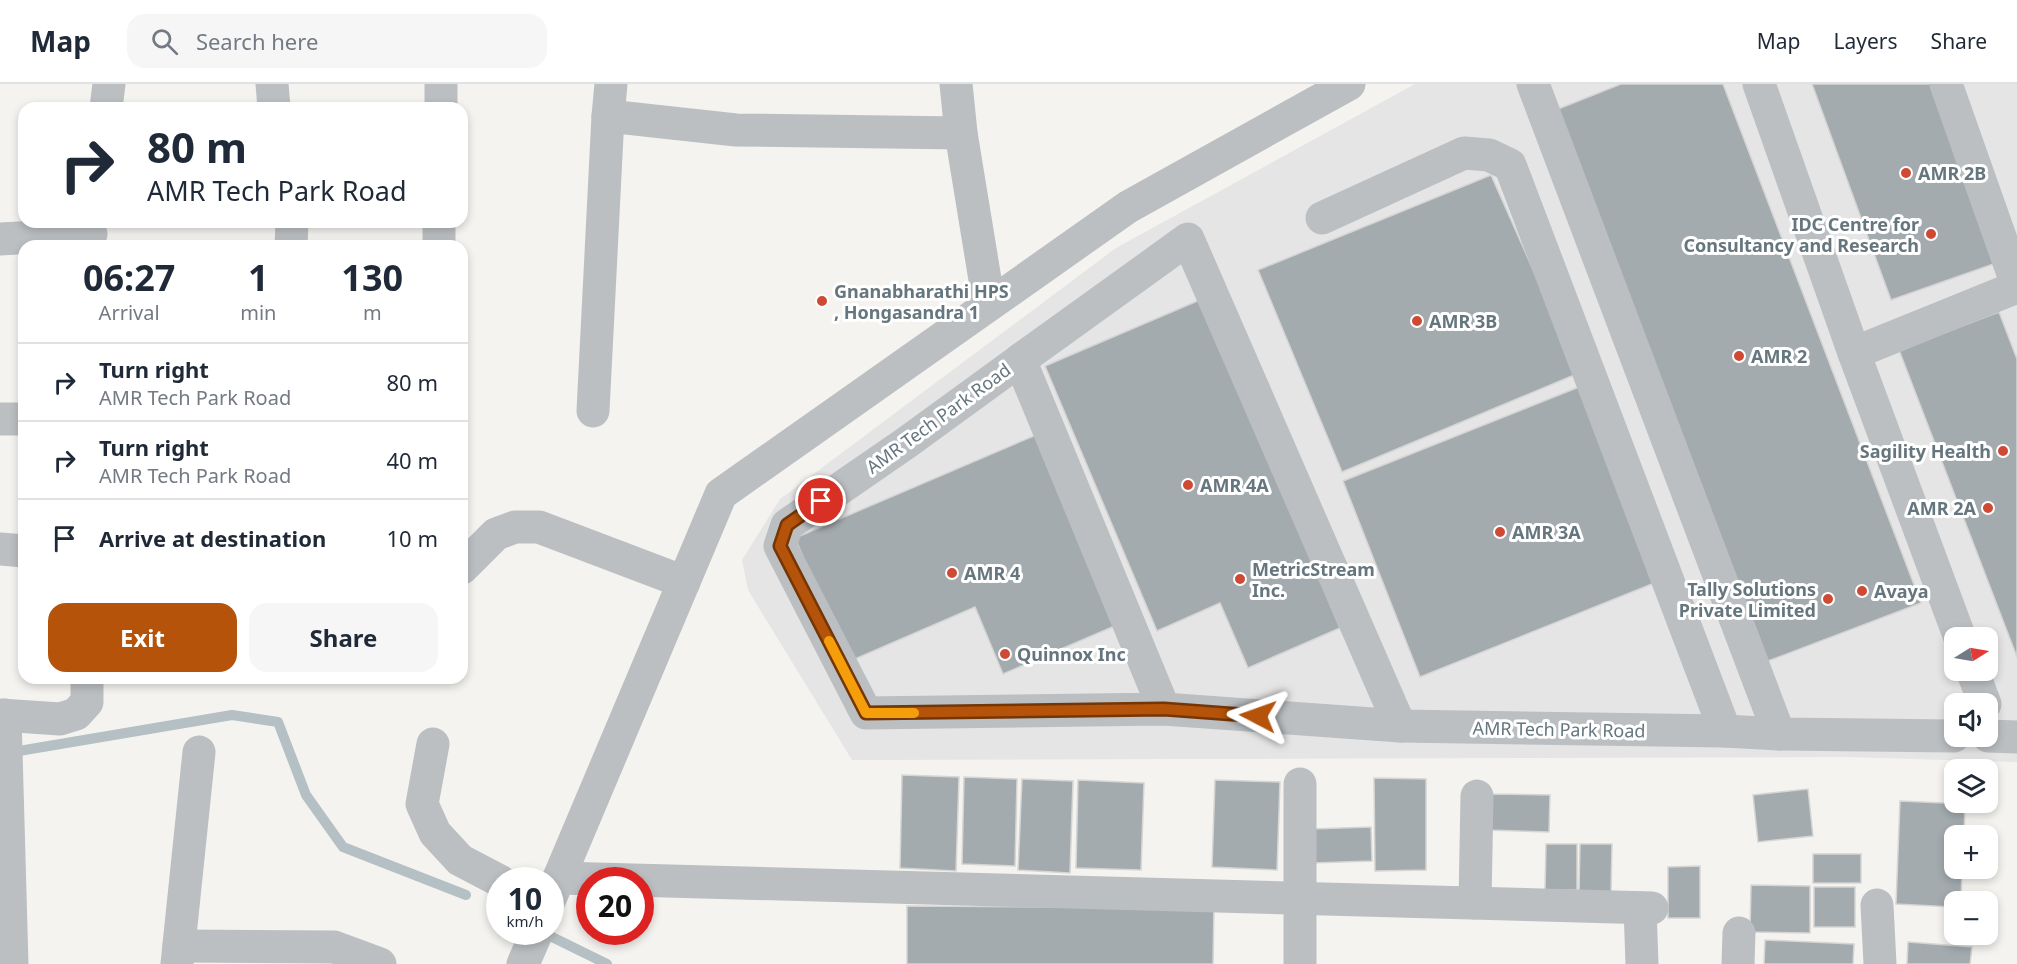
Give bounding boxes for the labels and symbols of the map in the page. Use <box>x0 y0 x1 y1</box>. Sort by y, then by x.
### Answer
place label: AMR 2B <box>1918 161 1986 185</box>
marker: AMR 2B <box>1899 166 1913 180</box>
place label: IDC Centre for Consultancy and Research <box>1684 212 1919 257</box>
marker: IDC Centre for Consultancy and Research <box>1924 227 1938 241</box>
place label: Gnanabharathi HPS , Hongasandra 1 <box>834 279 1009 324</box>
marker: Gnanabharathi HPS , Hongasandra 1 <box>815 294 829 308</box>
place label: AMR 3B <box>1429 309 1497 333</box>
marker: AMR 3B <box>1410 314 1424 328</box>
place label: AMR 2 <box>1751 344 1807 368</box>
marker: AMR 2 <box>1732 349 1746 363</box>
street label: AMR Tech Park Road <box>861 357 1015 479</box>
place label: Sagility Health <box>1860 439 1991 463</box>
marker: Sagility Health <box>1996 444 2010 458</box>
place label: AMR 4A <box>1200 473 1269 497</box>
pin <box>795 475 846 526</box>
marker: AMR 4A <box>1181 478 1195 492</box>
place label: AMR 2A <box>1907 496 1977 520</box>
marker: AMR 2A <box>1981 501 1995 515</box>
place label: AMR 3A <box>1512 520 1581 544</box>
marker: AMR 3A <box>1493 525 1507 539</box>
place label: MetricStream Inc. <box>1252 557 1375 602</box>
place label: AMR 4 <box>964 561 1020 585</box>
marker: AMR 4 <box>945 566 959 580</box>
marker: MetricStream Inc. <box>1233 572 1247 586</box>
place label: Tally Solutions Private Limited <box>1679 577 1816 622</box>
place label: Avaya <box>1874 579 1929 603</box>
marker: Avaya <box>1855 584 1869 598</box>
marker: Tally Solutions Private Limited <box>1821 592 1835 606</box>
north arrow <box>1944 627 1998 681</box>
place label: Quinnox Inc <box>1017 642 1126 666</box>
marker: Quinnox Inc <box>998 647 1012 661</box>
position arrow <box>1226 684 1290 748</box>
street label: AMR Tech Park Road <box>1472 715 1646 743</box>
speed limit sign: 20 <box>576 867 654 945</box>

